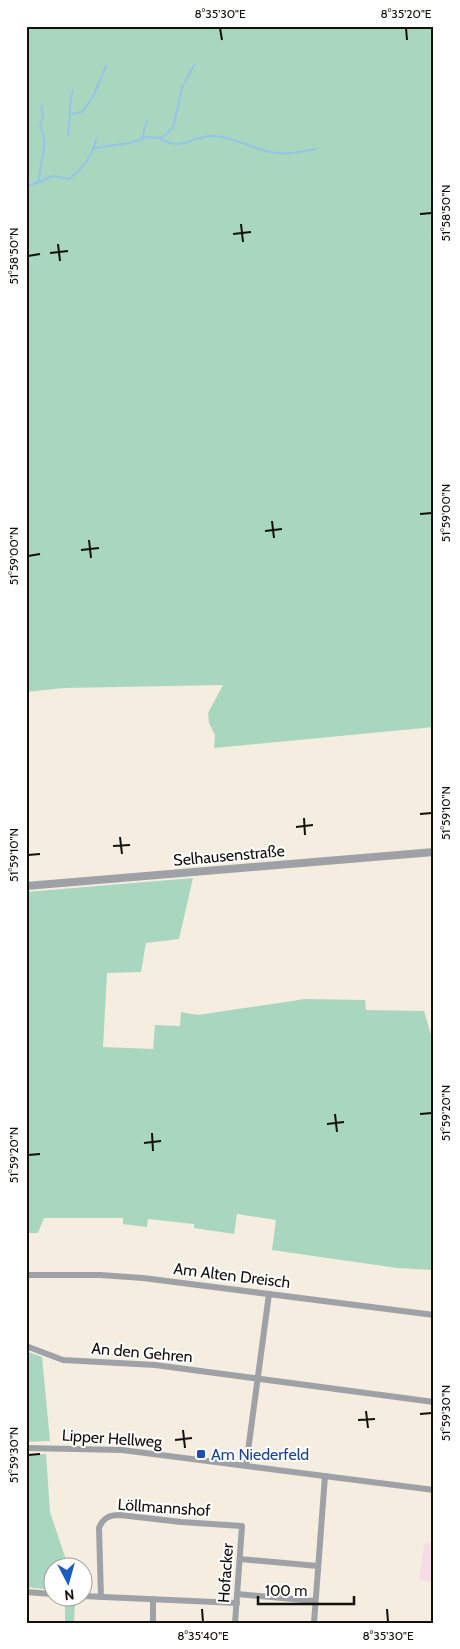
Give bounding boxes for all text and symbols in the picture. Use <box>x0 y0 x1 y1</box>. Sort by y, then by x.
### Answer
text: 8°35'30"E <box>194 6 246 21</box>
text: 8°35'20"E <box>381 6 432 21</box>
text: 51°58'50"N <box>438 185 453 241</box>
text: 51°58'50"N <box>6 228 21 284</box>
text: 51°59'00"N <box>438 484 453 542</box>
text: 51°59'00"N <box>6 527 21 585</box>
text: 51°59'10"N <box>438 786 453 840</box>
text: 51°59'10"N <box>6 828 21 882</box>
street label: Selhausenstraße <box>173 841 286 870</box>
text: 51°59'20"N <box>438 1085 453 1141</box>
text: 51°59'20"N <box>6 1127 21 1183</box>
street label: Am Alten Dreisch <box>172 1259 291 1292</box>
street label: An den Gehren <box>91 1339 193 1366</box>
text: 51°59'30"N <box>438 1385 453 1441</box>
street label: Lipper Hellweg <box>61 1426 164 1452</box>
text: 51°59'30"N <box>6 1427 21 1483</box>
place label: Am Niederfeld <box>211 1445 309 1464</box>
marker: Am Niederfeld <box>195 1448 207 1460</box>
street label: Löllmannshof <box>117 1495 212 1520</box>
street label: Hofacker <box>214 1541 237 1604</box>
north arrow <box>42 1556 92 1606</box>
scale bar <box>258 1574 354 1606</box>
text: 100 m <box>265 1582 307 1600</box>
text: N <box>63 1585 75 1604</box>
text: 8°35'40"E <box>177 1628 229 1643</box>
text: 8°35'30"E <box>362 1628 414 1643</box>

